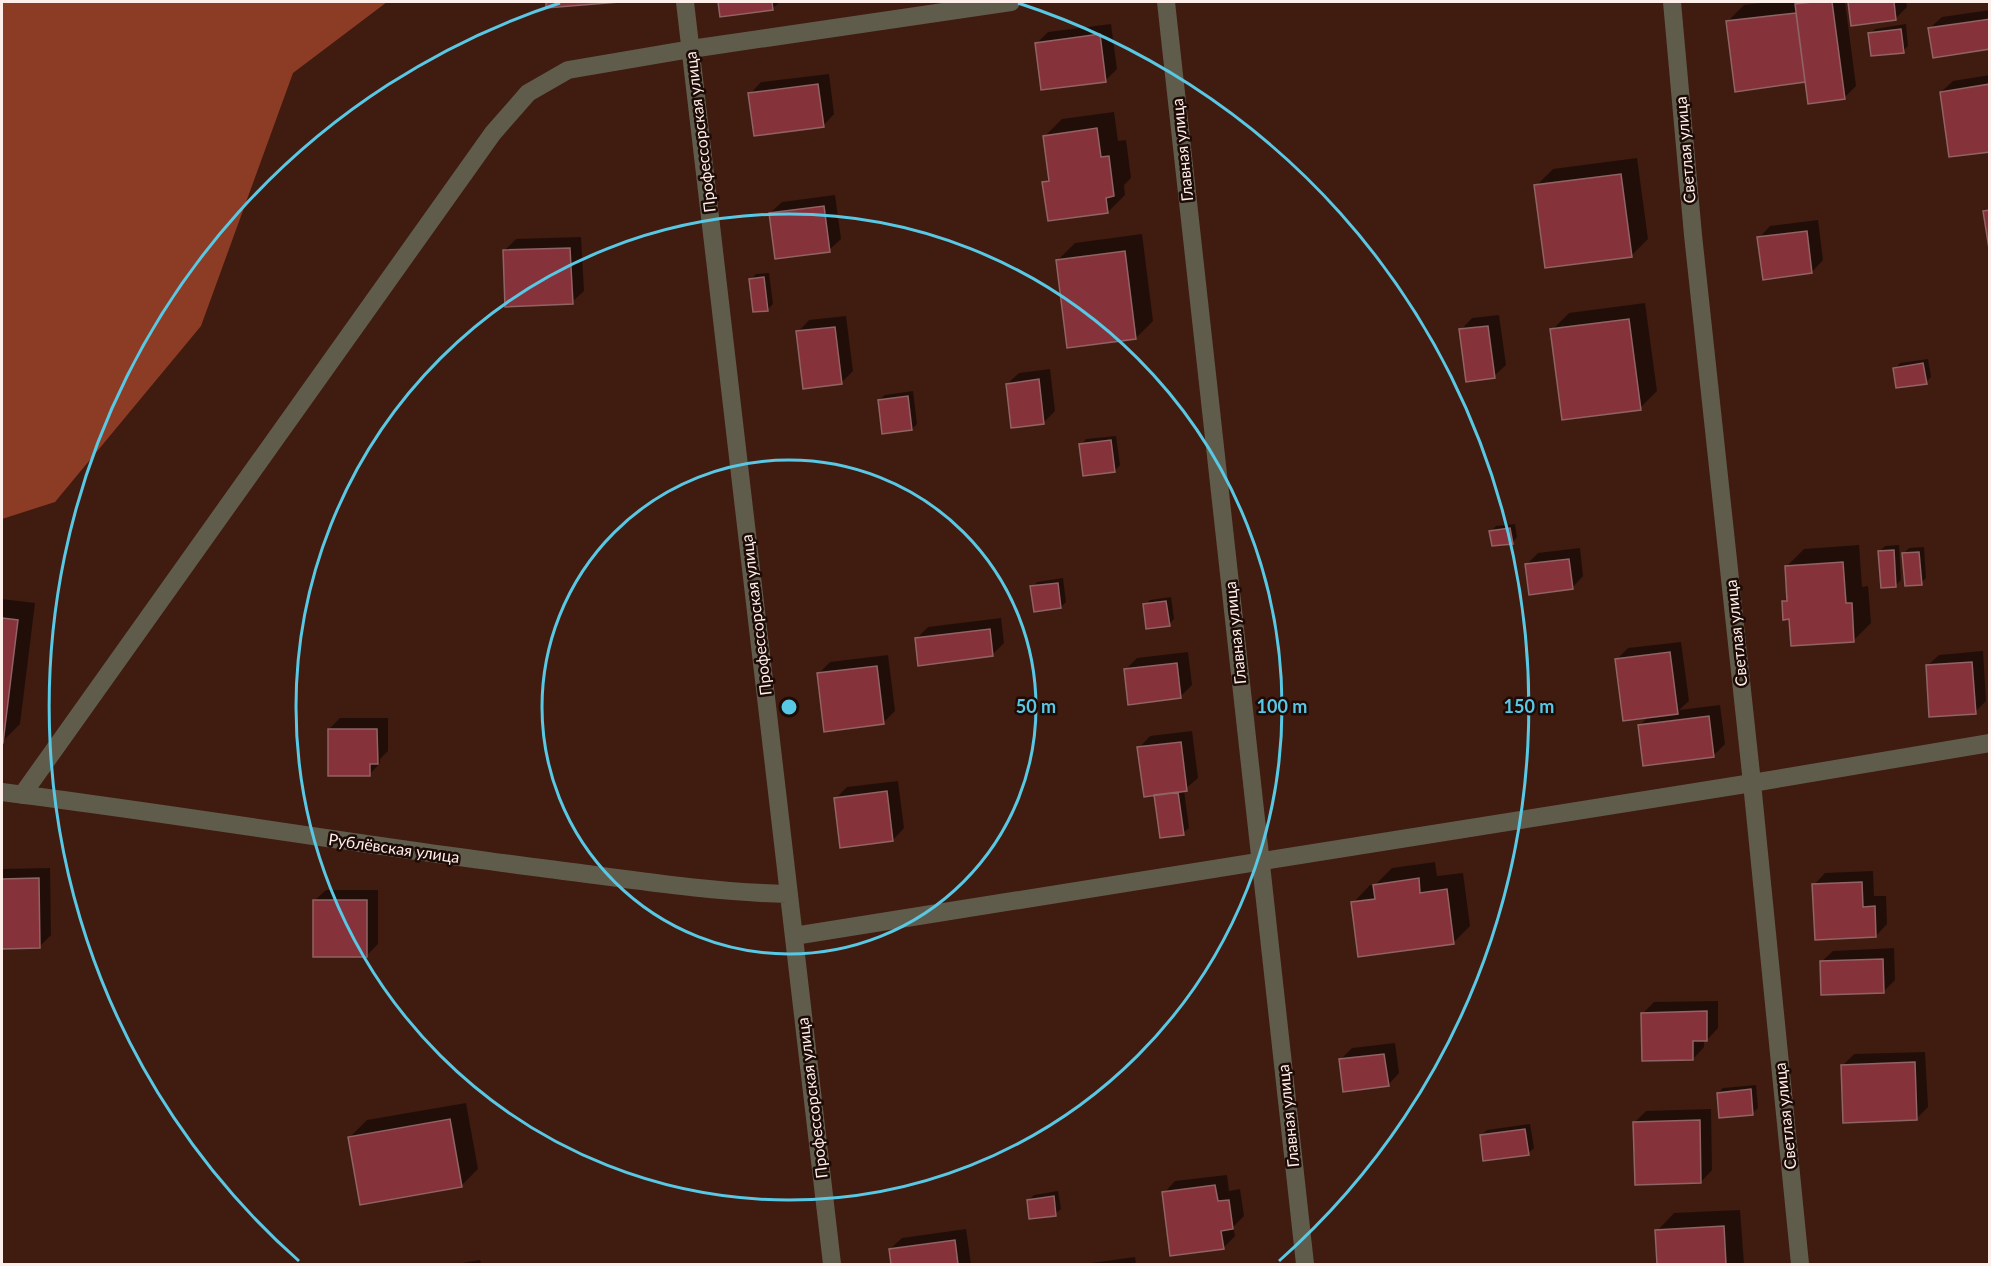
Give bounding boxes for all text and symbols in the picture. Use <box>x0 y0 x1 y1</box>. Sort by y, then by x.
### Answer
street label: Профессорская улица <box>680 51 719 214</box>
street label: Светлая улица <box>1670 96 1699 204</box>
street label: Главная улица <box>1167 98 1196 202</box>
street label: Профессорская улица <box>736 534 775 697</box>
street label: Светлая улица <box>1720 579 1751 687</box>
street label: Главная улица <box>1220 581 1249 685</box>
text: 50 m <box>1016 695 1056 717</box>
text: 100 m <box>1257 695 1307 717</box>
text: 150 m <box>1504 695 1554 717</box>
centre of rings <box>779 697 799 717</box>
street label: Рублёвская улица <box>327 829 461 866</box>
street label: Профессорская улица <box>792 1017 831 1180</box>
street label: Светлая улица <box>1769 1062 1800 1170</box>
street label: Главная улица <box>1273 1064 1302 1168</box>

